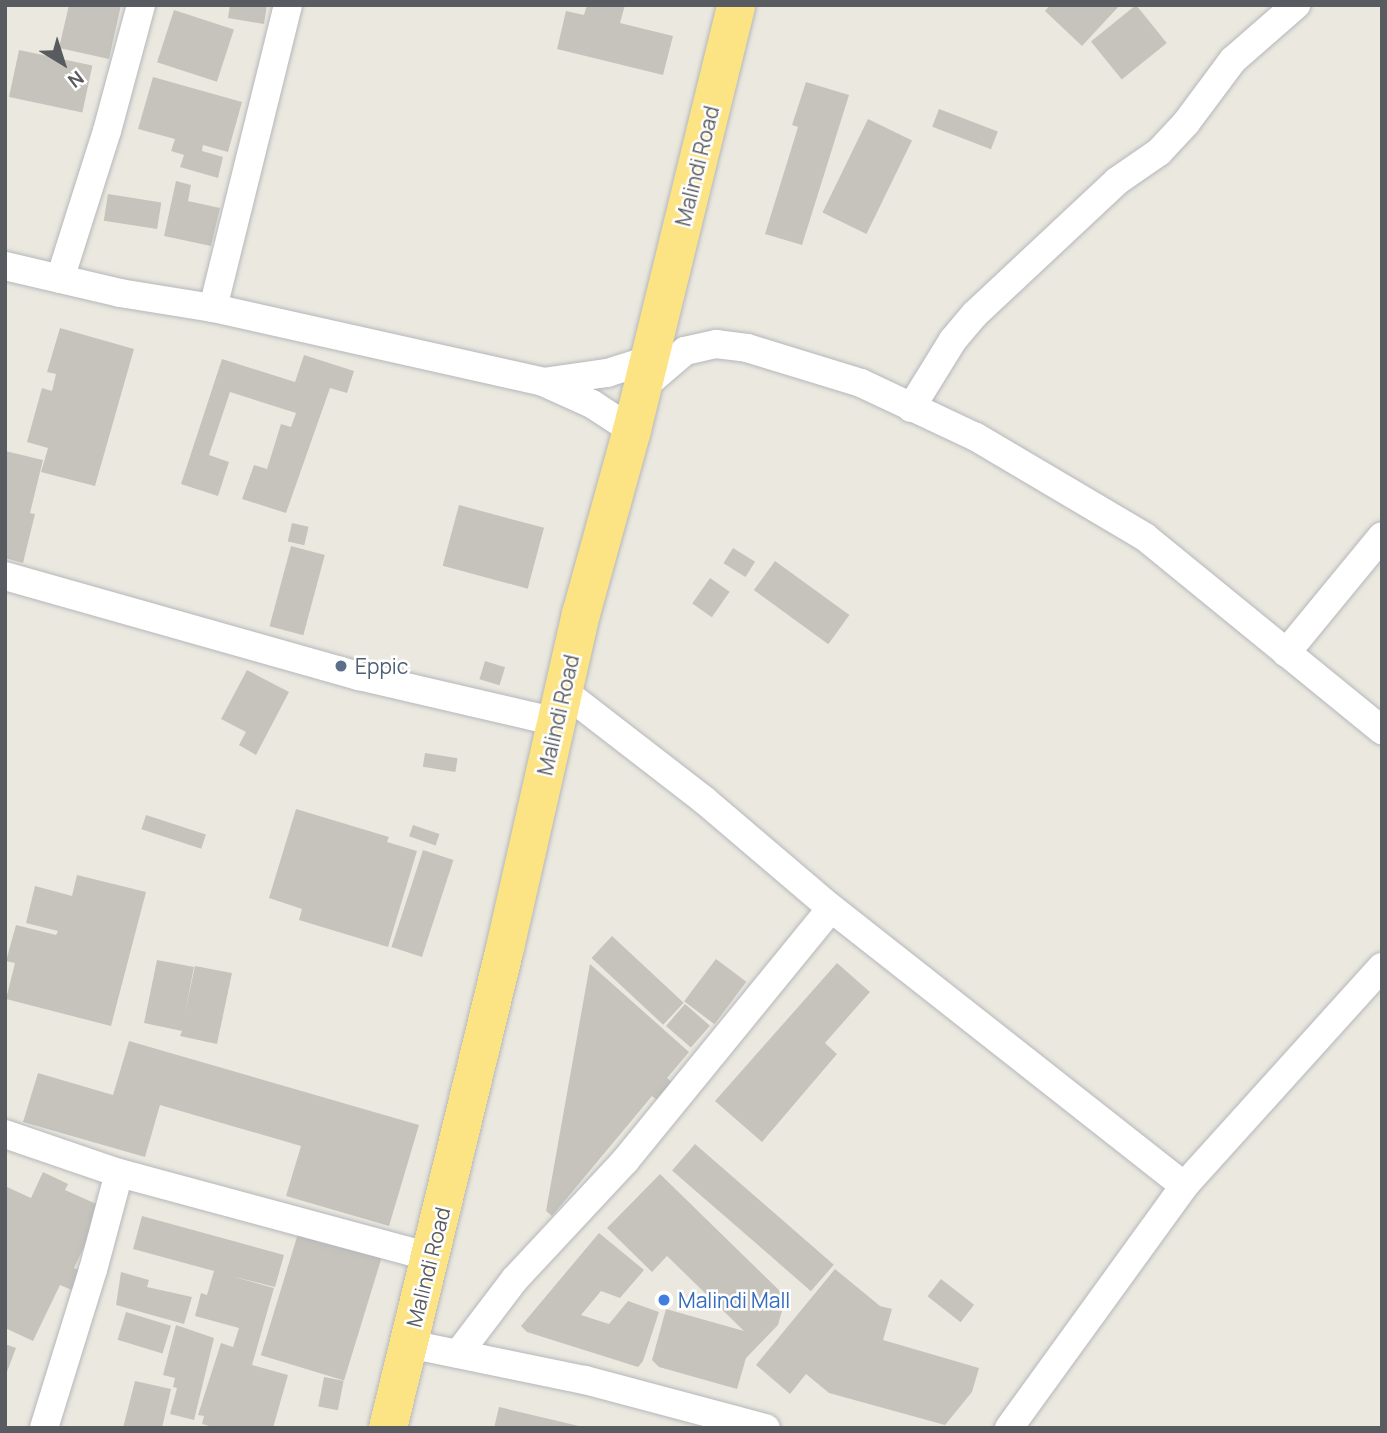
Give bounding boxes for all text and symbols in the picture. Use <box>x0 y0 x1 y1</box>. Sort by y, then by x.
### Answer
north arrow <box>28 28 98 98</box>
text: N <box>63 65 89 94</box>
street label: Malindi Road <box>670 103 724 229</box>
street label: Malindi Road <box>532 652 584 778</box>
place label: Eppic <box>355 653 408 679</box>
marker: Eppic <box>333 658 349 674</box>
street label: Malindi Road <box>401 1204 455 1330</box>
place label: Malindi Mall <box>678 1287 790 1313</box>
marker: Malindi Mall <box>656 1292 672 1308</box>

